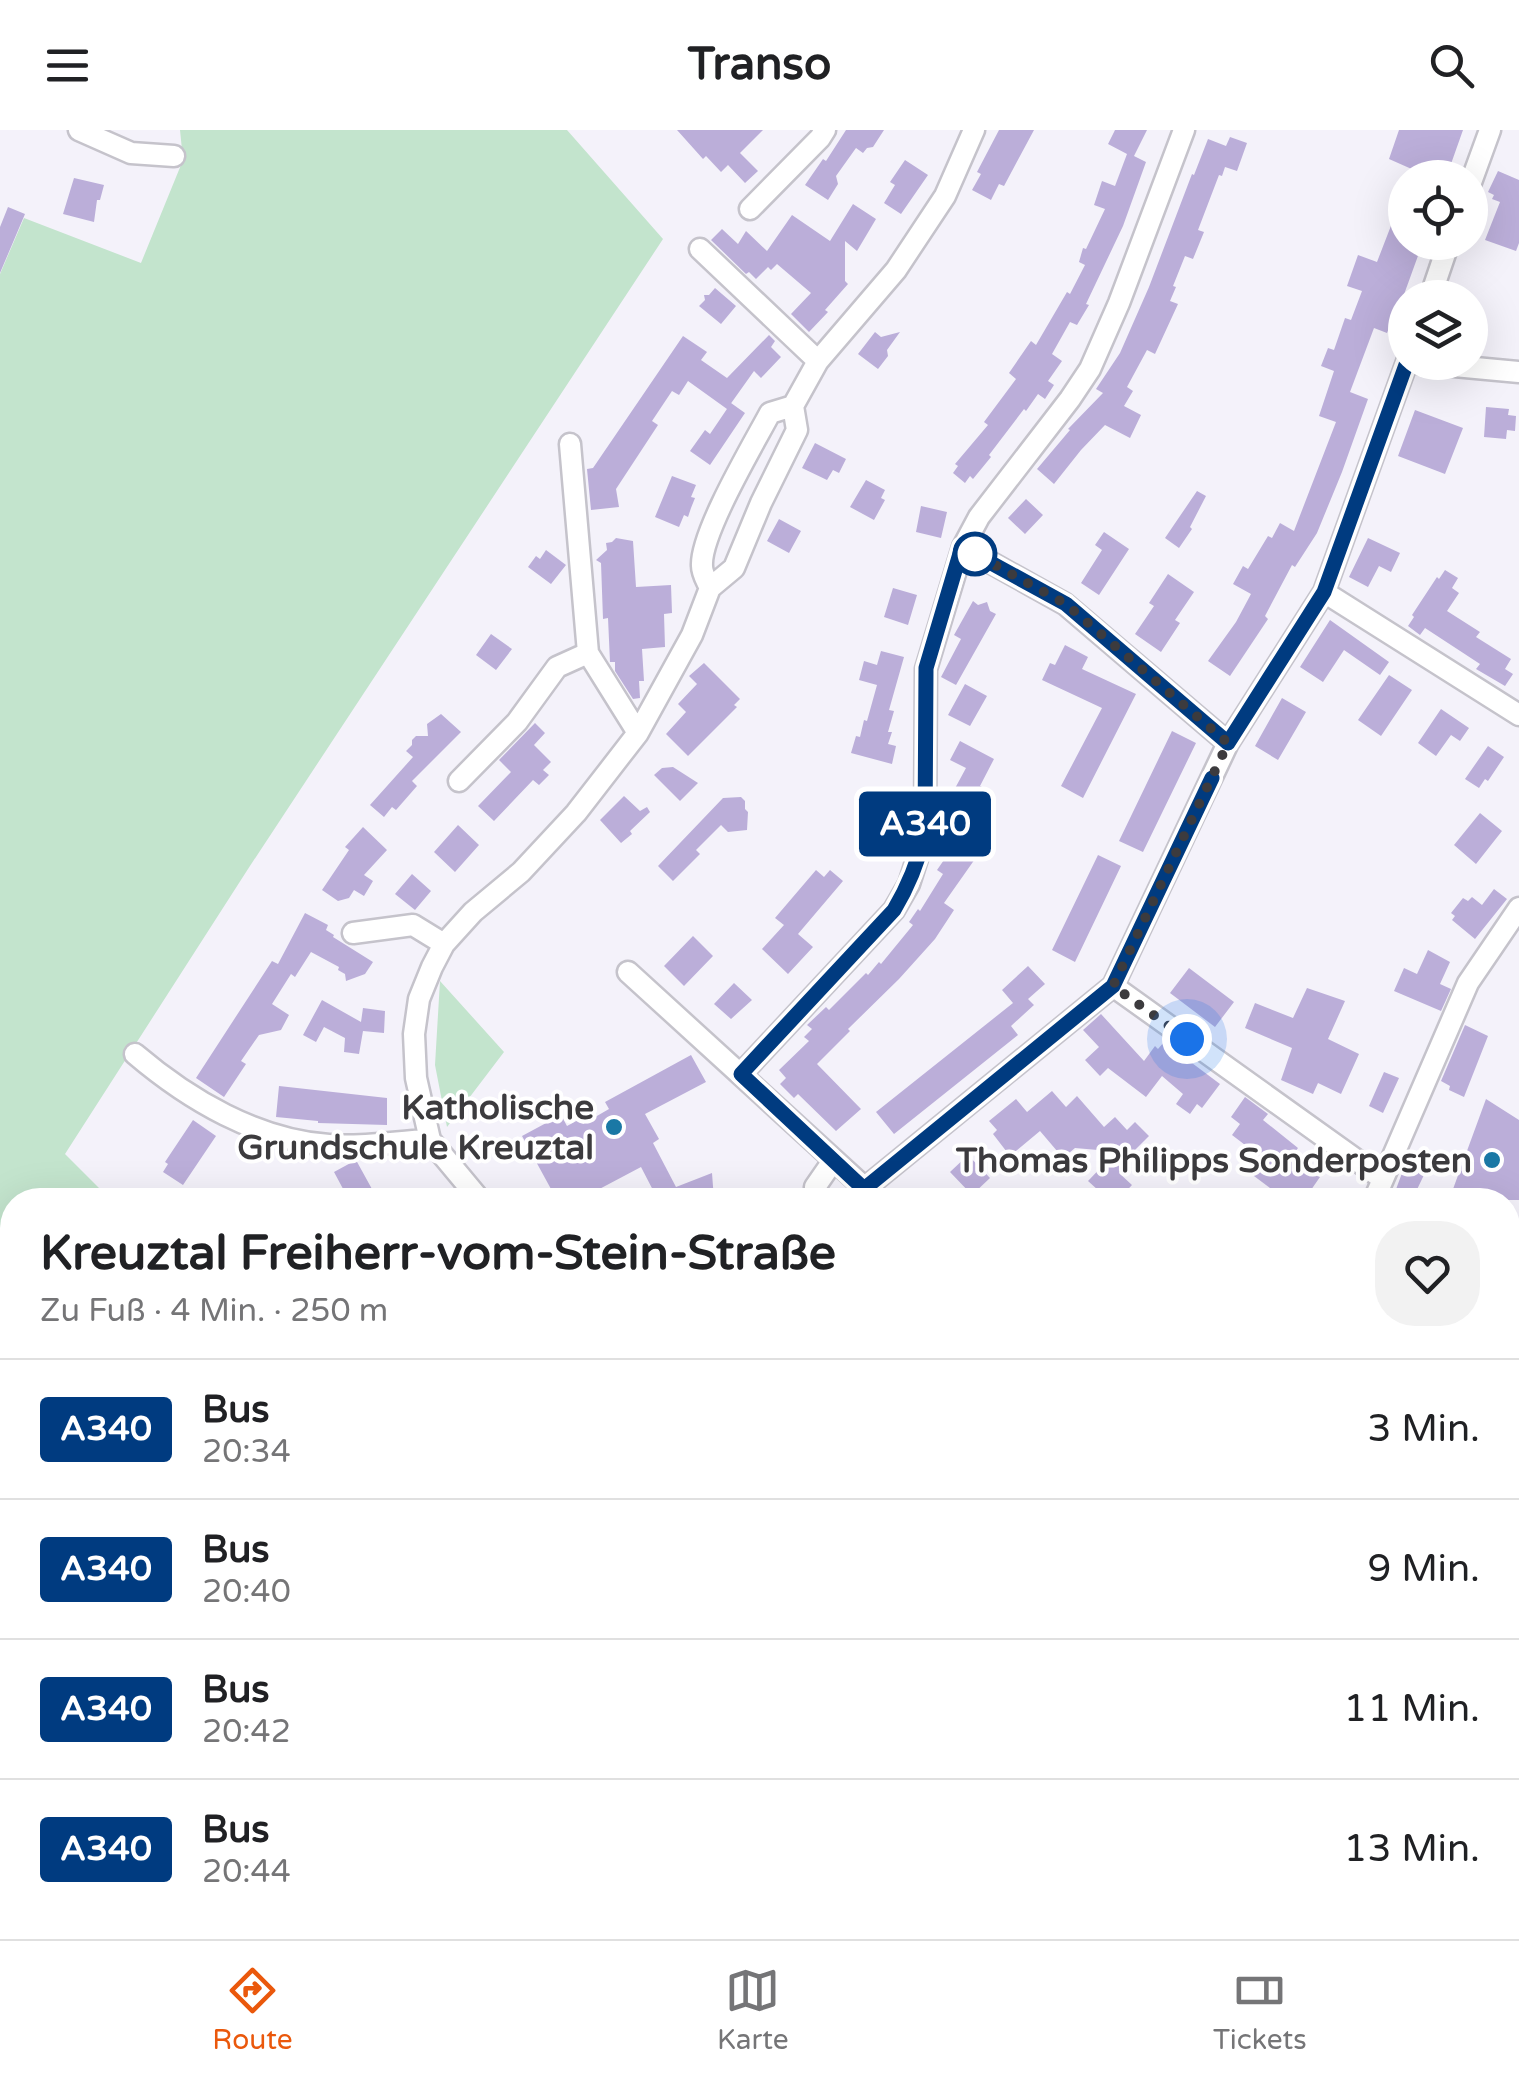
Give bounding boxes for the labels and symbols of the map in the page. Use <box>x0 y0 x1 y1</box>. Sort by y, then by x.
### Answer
unlabelled marker <box>954 533 996 575</box>
line badge: A340 <box>855 792 995 856</box>
your location <box>1162 1014 1212 1064</box>
place label: Katholische Grundschule Kreuztal <box>237 1087 594 1169</box>
marker: Katholische Grundschule Kreuztal <box>603 1116 625 1138</box>
place label: Thomas Philipps Sonderposten <box>955 1140 1472 1182</box>
marker: Thomas Philipps Sonderposten <box>1481 1149 1503 1171</box>

